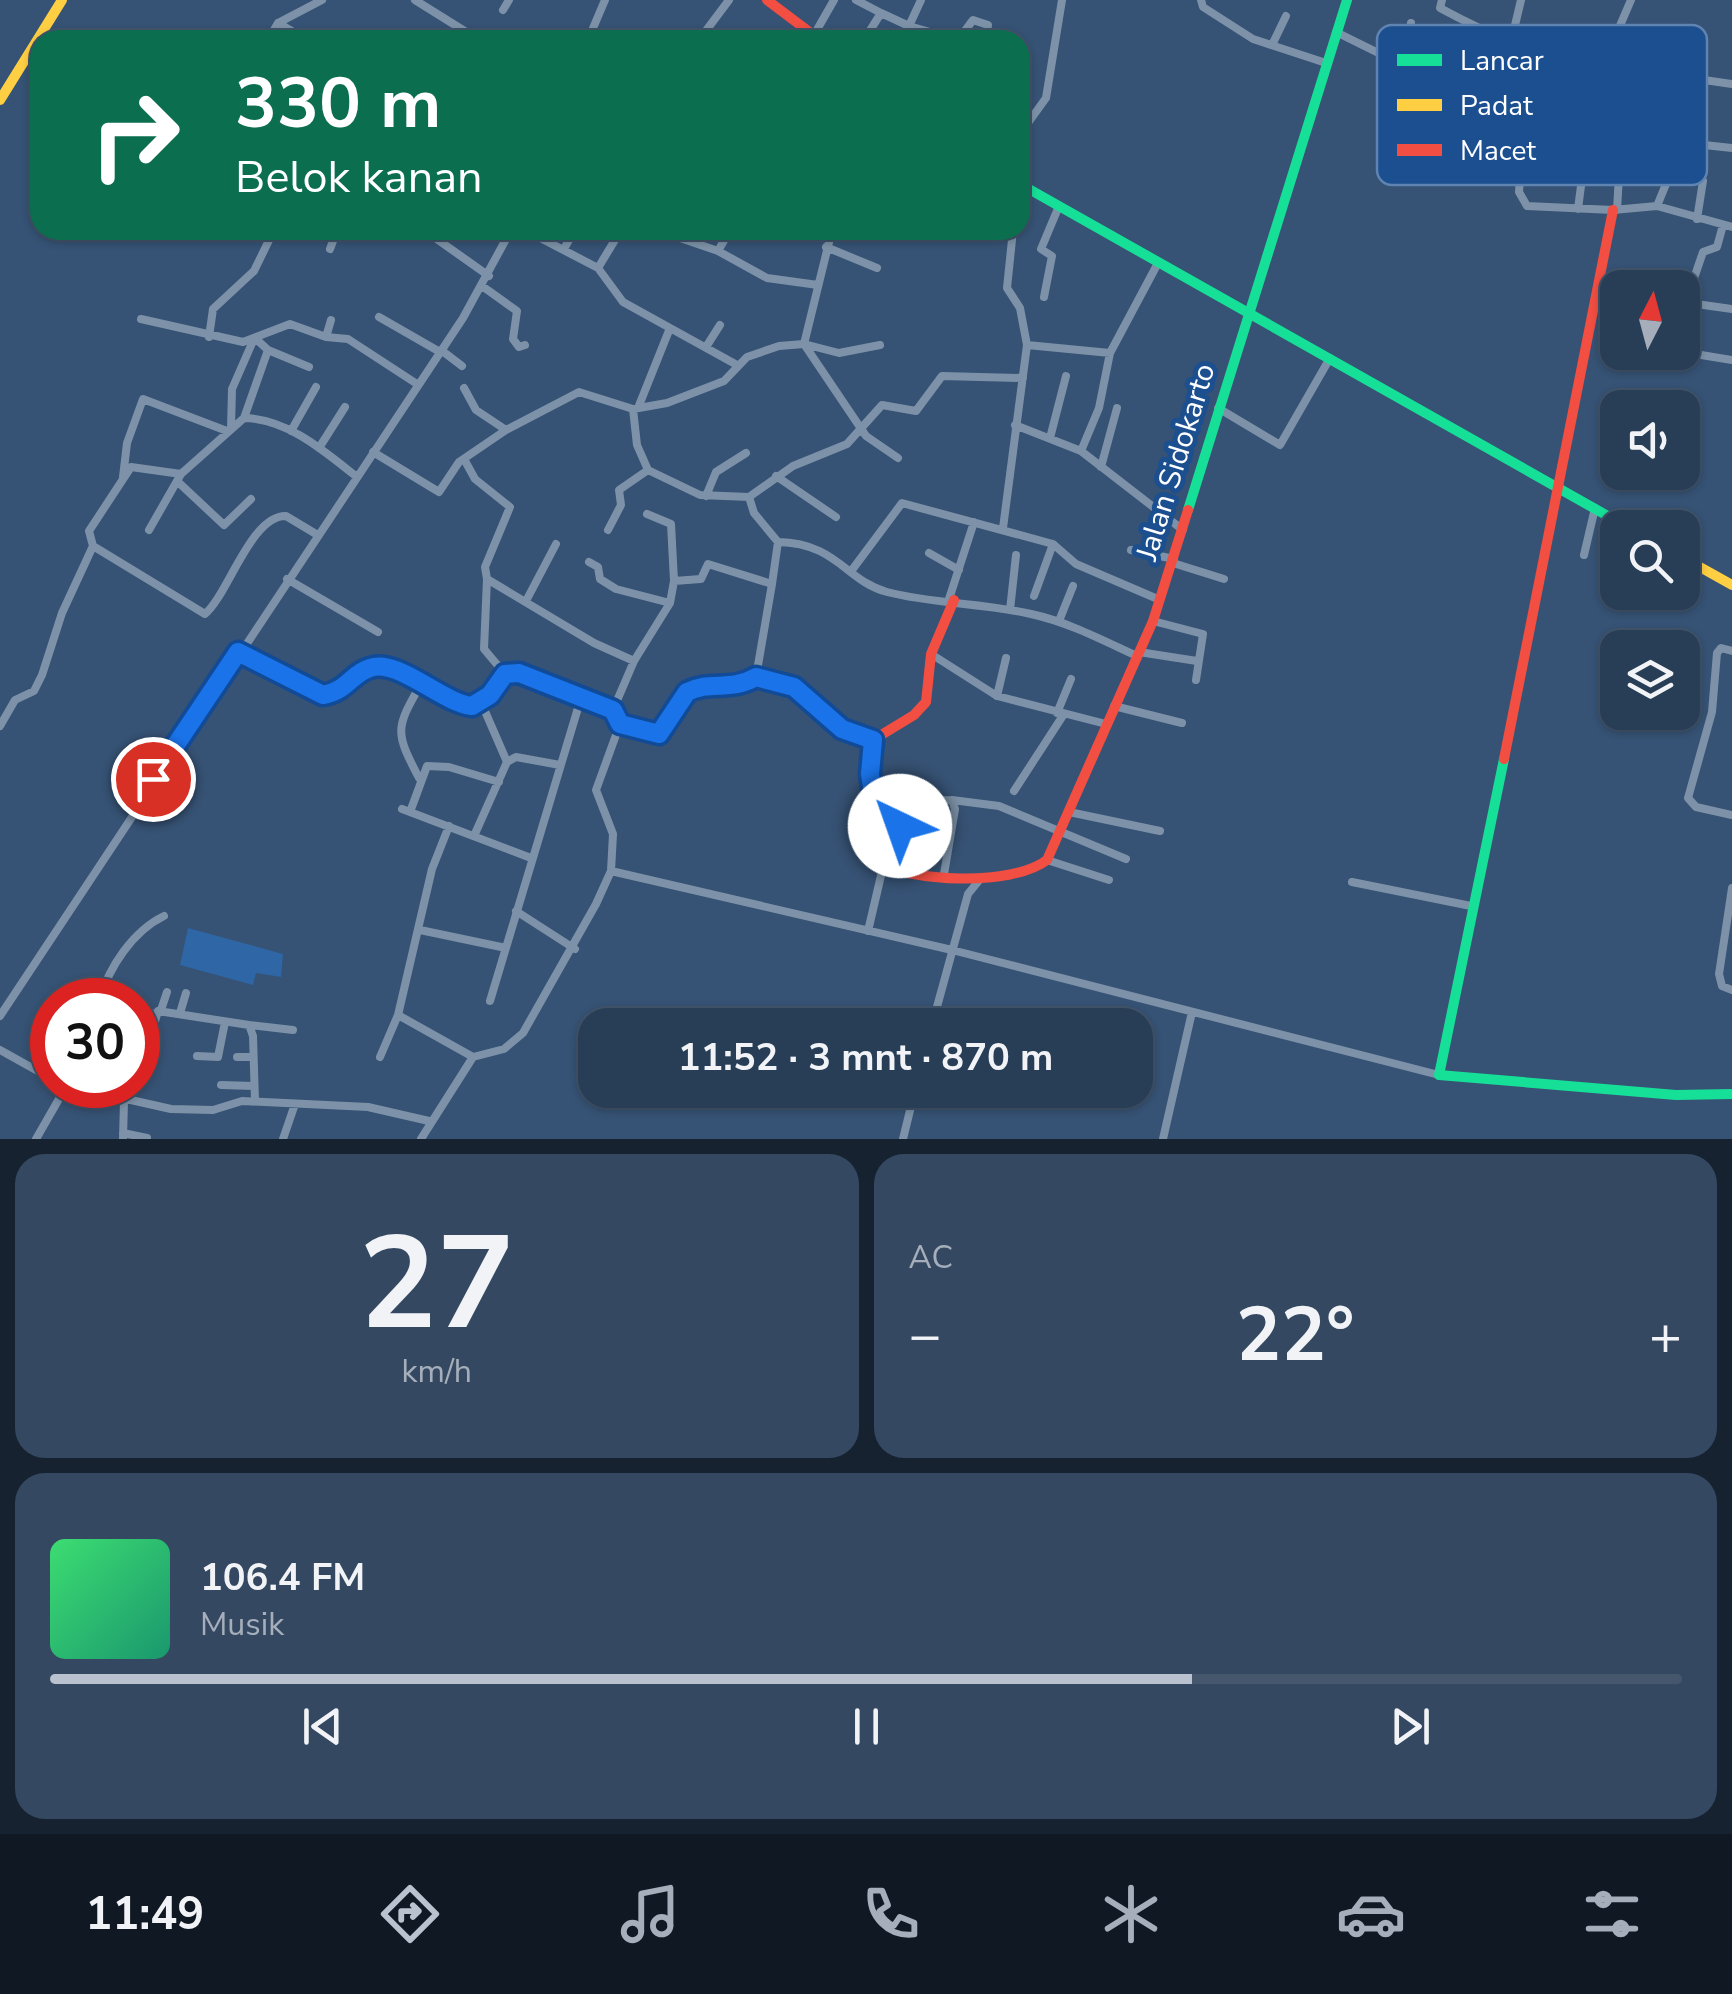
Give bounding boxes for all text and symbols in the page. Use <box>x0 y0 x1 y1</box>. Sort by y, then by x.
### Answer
legend <box>1377 25 1707 185</box>
text: Lancar <box>1460 42 1544 80</box>
text: 330 m <box>235 56 441 152</box>
icon: right <box>70 70 200 200</box>
text: Padat <box>1460 87 1533 125</box>
text: Macet <box>1460 132 1536 170</box>
text: Belok kanan <box>235 147 483 208</box>
north arrow <box>1600 270 1700 370</box>
map controls <box>1600 270 1700 730</box>
street label: Jalan Sidokarto <box>1126 358 1225 567</box>
button: sound <box>1600 390 1700 490</box>
button: search <box>1600 510 1700 610</box>
button: layers <box>1600 630 1700 730</box>
pin <box>111 737 196 822</box>
icon: arrive <box>126 752 181 807</box>
position arrow <box>848 774 952 878</box>
speed limit sign: 30 <box>30 978 160 1108</box>
text: 11:52 · 3 mnt · 870 m <box>678 1032 1053 1083</box>
text: 27 <box>359 1196 515 1373</box>
text: AC <box>909 1236 953 1279</box>
text: 22° <box>1236 1284 1354 1386</box>
text: − <box>909 1298 942 1373</box>
text: + <box>1649 1298 1682 1373</box>
text: km/h <box>401 1350 472 1393</box>
text: 106.4 FM <box>200 1552 365 1603</box>
text: Musik <box>200 1603 284 1646</box>
icon: previous <box>295 1699 350 1754</box>
icon: pause <box>839 1699 894 1754</box>
icon: next <box>1383 1699 1438 1754</box>
icon: directions <box>375 1879 445 1949</box>
icon: music <box>615 1879 685 1949</box>
icon: phone <box>856 1879 926 1949</box>
icon: climate <box>1096 1879 1166 1949</box>
icon: car <box>1336 1879 1406 1949</box>
icon: filters <box>1577 1879 1647 1949</box>
text: 11:49 <box>85 1884 204 1945</box>

